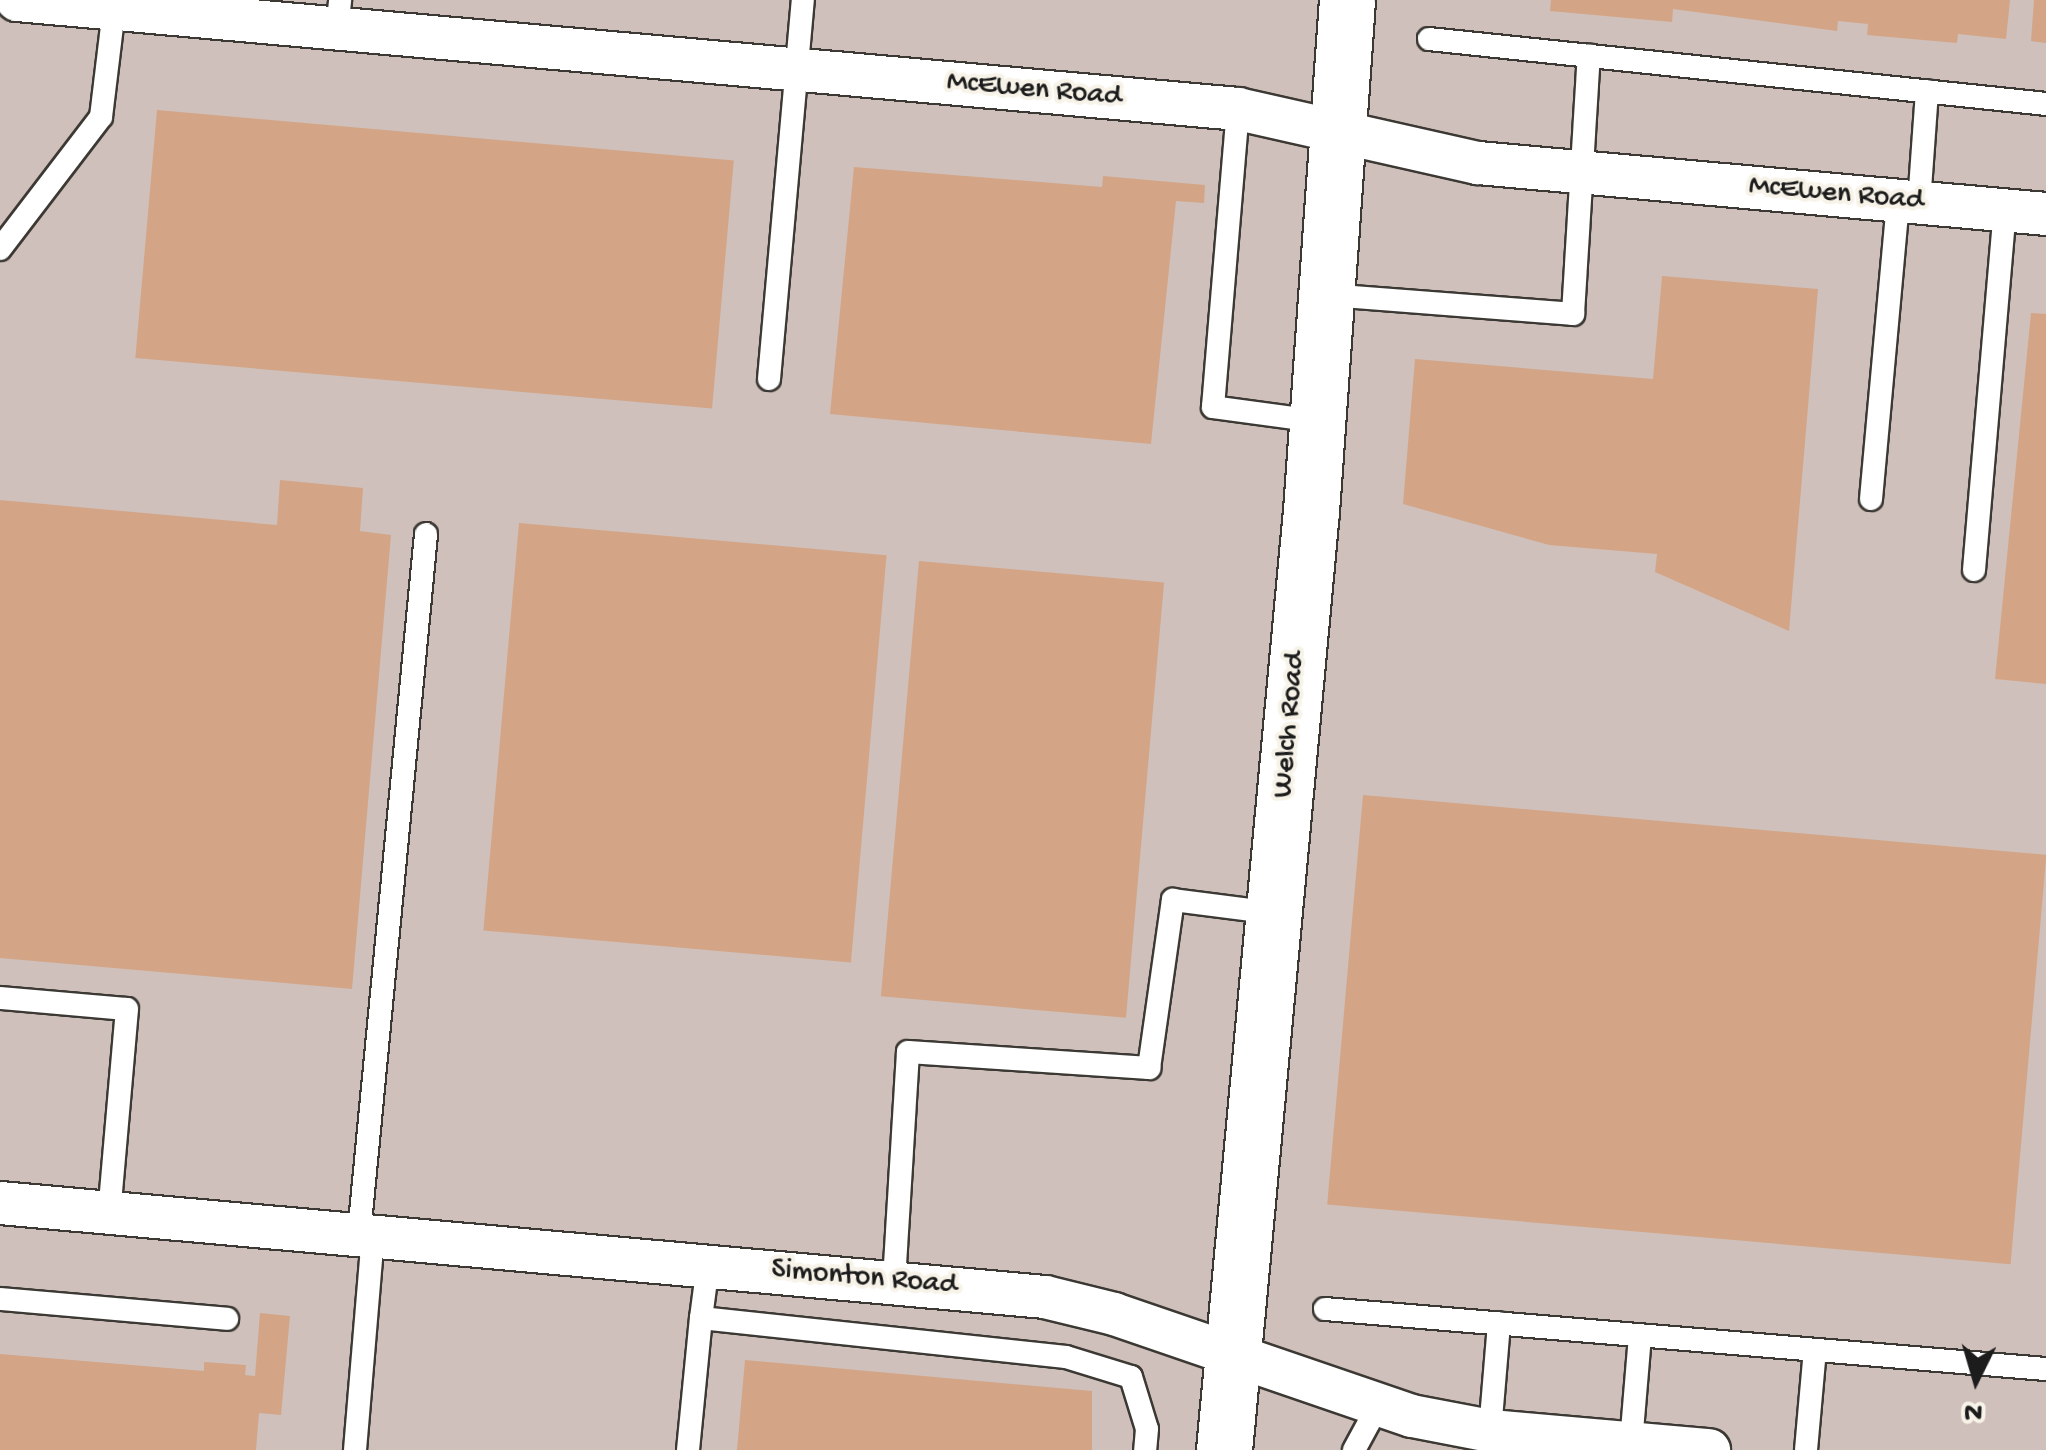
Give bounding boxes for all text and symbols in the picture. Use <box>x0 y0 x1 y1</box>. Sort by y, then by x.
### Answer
street label: McEwen Road <box>945 65 1123 117</box>
street label: McEwen Road <box>1747 169 1925 221</box>
street label: Welch Road <box>1267 650 1315 800</box>
street label: Simonton Road <box>770 1253 958 1305</box>
north arrow <box>1926 1330 2026 1430</box>
text: N <box>1963 1393 1984 1428</box>

